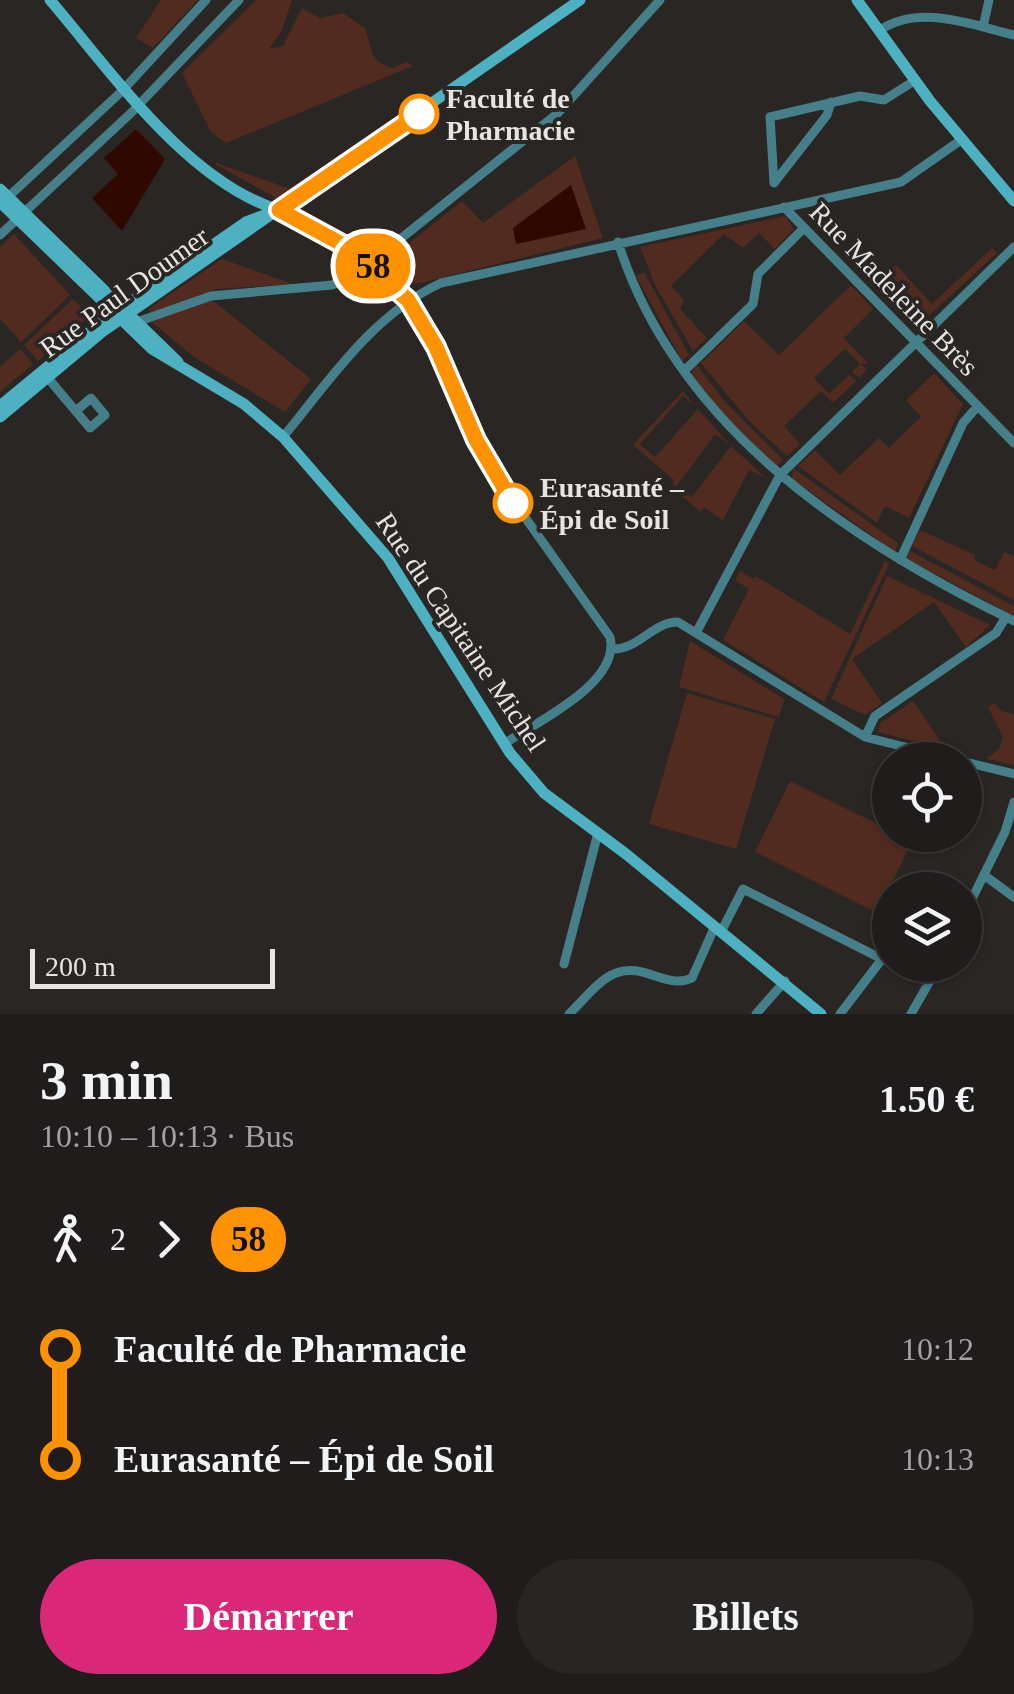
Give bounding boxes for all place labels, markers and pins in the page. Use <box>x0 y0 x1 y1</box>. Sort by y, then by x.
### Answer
place label: Faculté de Pharmacie <box>446 83 575 146</box>
marker: Faculté de Pharmacie <box>400 95 438 133</box>
place label: Eurasanté – Épi de Soil <box>540 472 685 535</box>
marker: Eurasanté – Épi de Soil <box>494 484 532 522</box>

